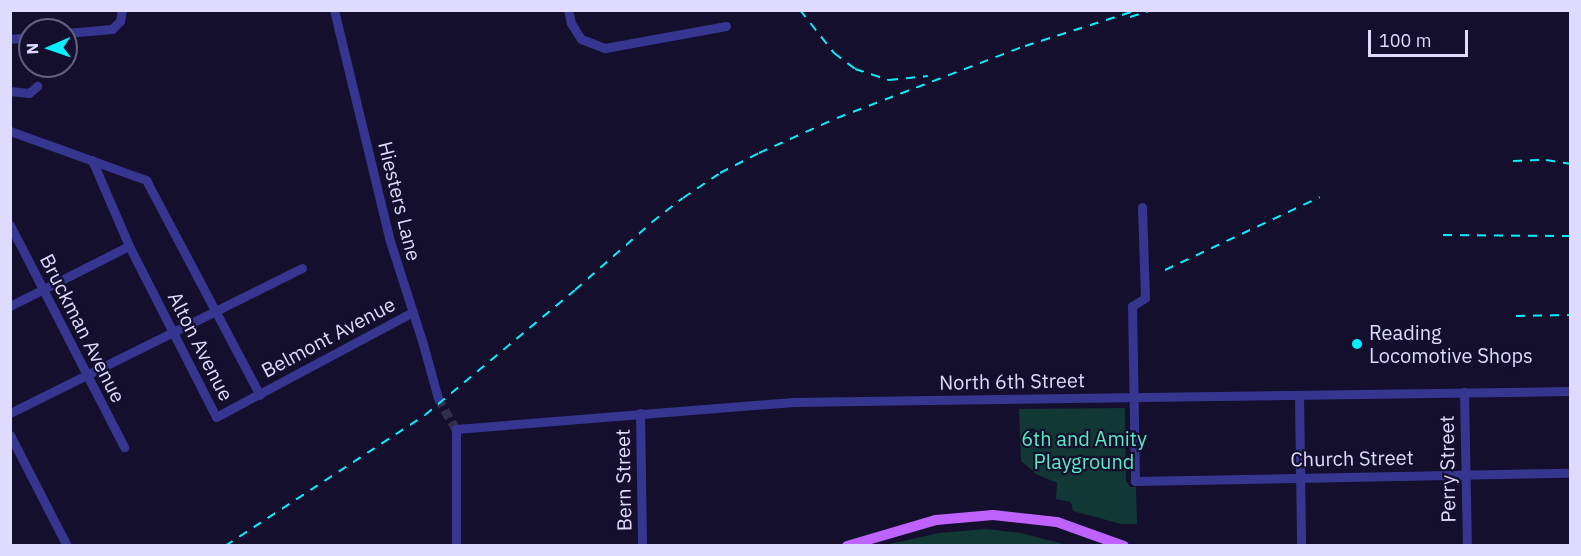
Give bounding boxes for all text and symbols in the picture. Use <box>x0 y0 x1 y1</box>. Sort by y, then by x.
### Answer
north arrow <box>18 18 78 78</box>
scale bar <box>1371 18 1472 56</box>
text: 100 m <box>1379 29 1431 52</box>
text: N <box>22 42 42 55</box>
street label: Hiesters Lane <box>374 139 426 263</box>
street label: Bruckman Avenue <box>35 250 131 406</box>
street label: Alton Avenue <box>163 287 239 405</box>
street label: Belmont Avenue <box>257 292 399 382</box>
place label: Reading Locomotive Shops <box>1369 320 1533 367</box>
marker: Reading Locomotive Shops <box>1350 337 1364 351</box>
street label: North 6th Street <box>939 368 1085 394</box>
street label: Perry Street <box>1434 415 1460 523</box>
park label: 6th and Amity Playground <box>1021 427 1147 474</box>
street label: Bern Street <box>610 429 636 531</box>
street label: Church Street <box>1290 445 1414 471</box>

